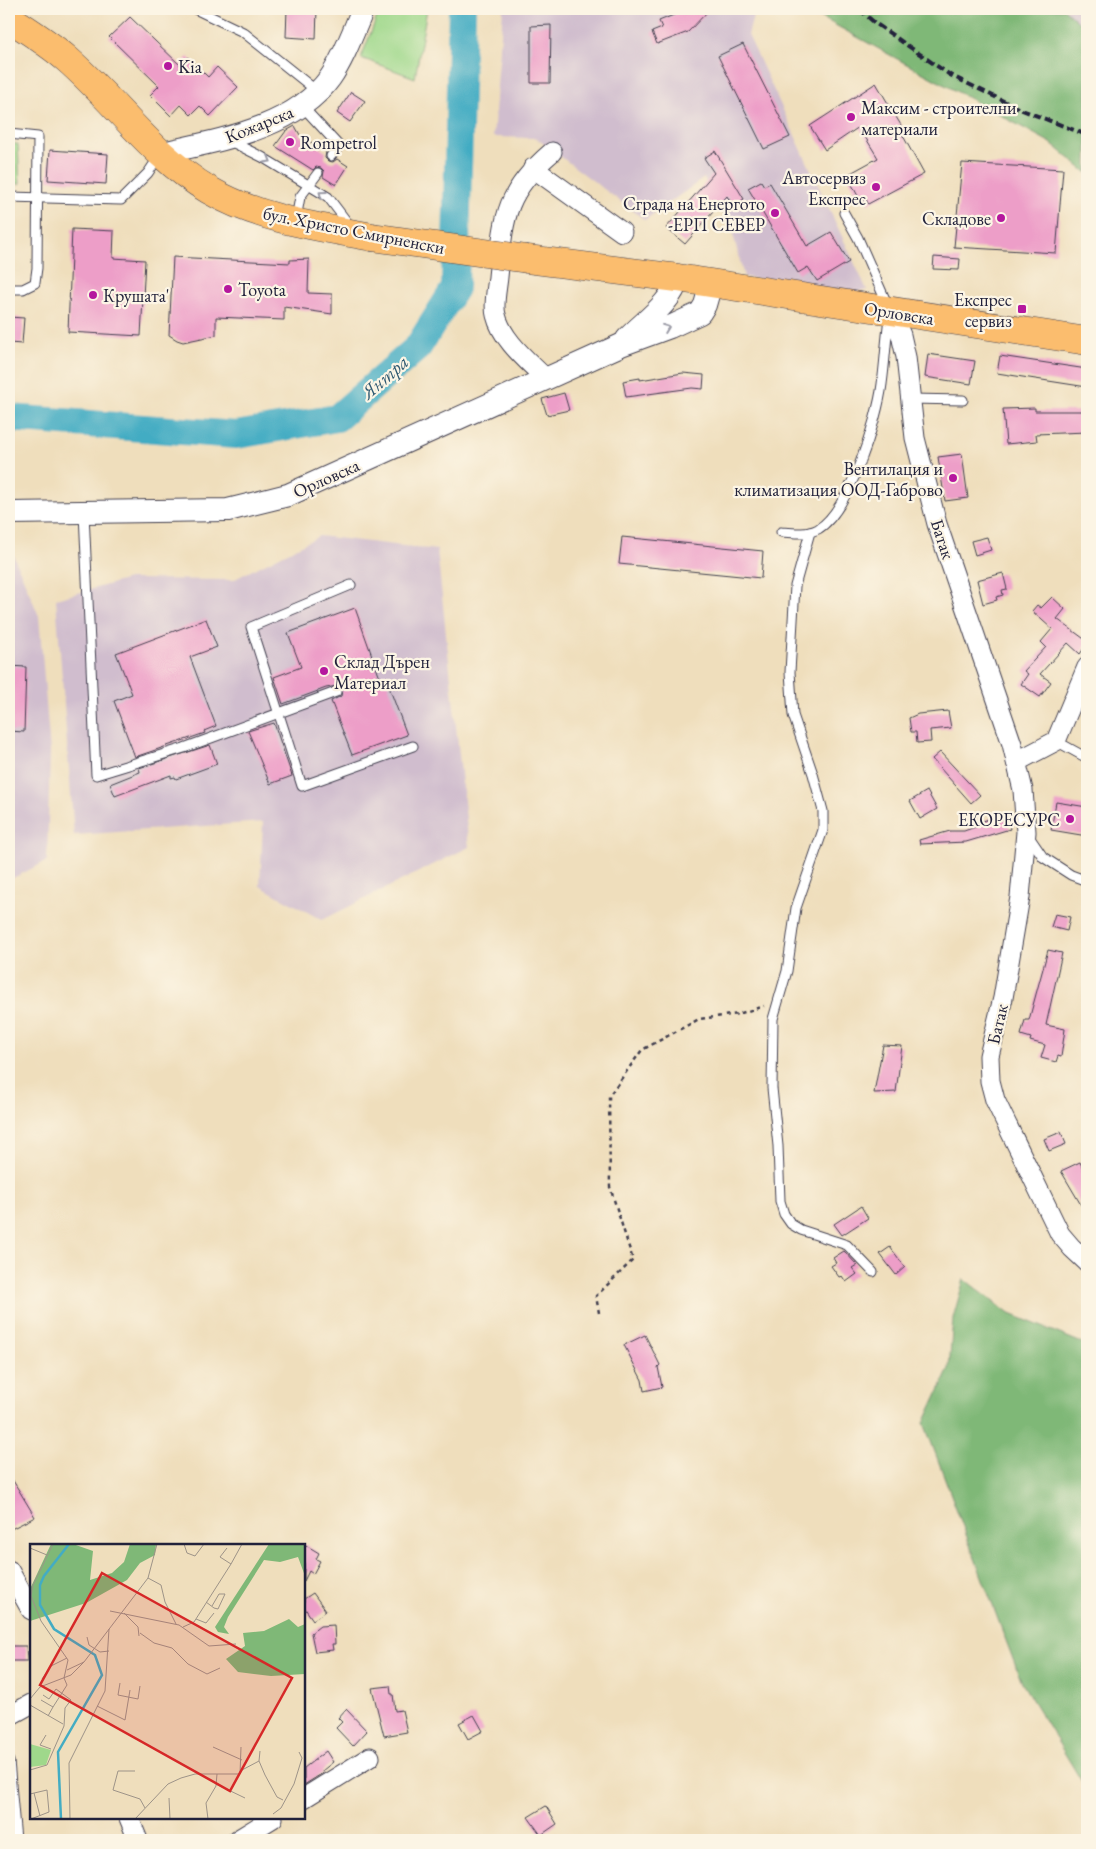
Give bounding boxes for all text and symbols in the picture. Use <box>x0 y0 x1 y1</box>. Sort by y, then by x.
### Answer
place label: Kia <box>178 55 203 78</box>
marker: Kia <box>162 60 174 72</box>
place label: Максим - строителни материали <box>861 96 1017 140</box>
street label: Кожарска <box>222 100 297 148</box>
marker: Максим - строителни материали <box>845 111 857 123</box>
place label: Rompetrol <box>300 131 377 154</box>
marker: Rompetrol <box>284 136 296 148</box>
one-way arrow <box>262 154 271 164</box>
place label: Автосервиз Експрес <box>781 166 866 210</box>
marker: Автосервиз Експрес <box>870 181 882 193</box>
one-way arrow <box>318 191 328 200</box>
place label: Сграда на Енергото -ЕРП СЕВЕР <box>623 192 765 236</box>
street label: бул. Христо Смирненски <box>261 201 447 259</box>
marker: Сграда на Енергото -ЕРП СЕВЕР <box>769 207 781 219</box>
place label: Складове <box>922 207 991 230</box>
marker: Складове <box>995 212 1007 224</box>
place label: Toyota <box>238 278 287 301</box>
marker: Toyota <box>222 283 234 295</box>
place label: Крушата' <box>103 284 169 307</box>
place label: Експрес сервиз <box>954 288 1012 332</box>
marker: Крушата' <box>87 289 99 301</box>
street label: Орловска <box>862 296 936 330</box>
marker: Експрес сервиз <box>1016 303 1028 315</box>
one-way arrow <box>661 324 670 334</box>
water label: Янтра <box>355 350 414 406</box>
street label: Орловска <box>289 453 364 503</box>
place label: Вентилация и климатизация ООД-Габрово <box>734 457 943 501</box>
marker: Вентилация и климатизация ООД-Габрово <box>947 472 959 484</box>
street label: Батак <box>926 516 960 562</box>
place label: Склад Дърен Материал <box>334 650 430 694</box>
marker: Склад Дърен Материал <box>318 665 330 677</box>
place label: ЕКОРЕСУРС <box>958 808 1060 831</box>
marker: ЕКОРЕСУРС <box>1064 813 1076 825</box>
street label: Батак <box>981 1001 1013 1047</box>
inset map <box>30 1544 305 1819</box>

